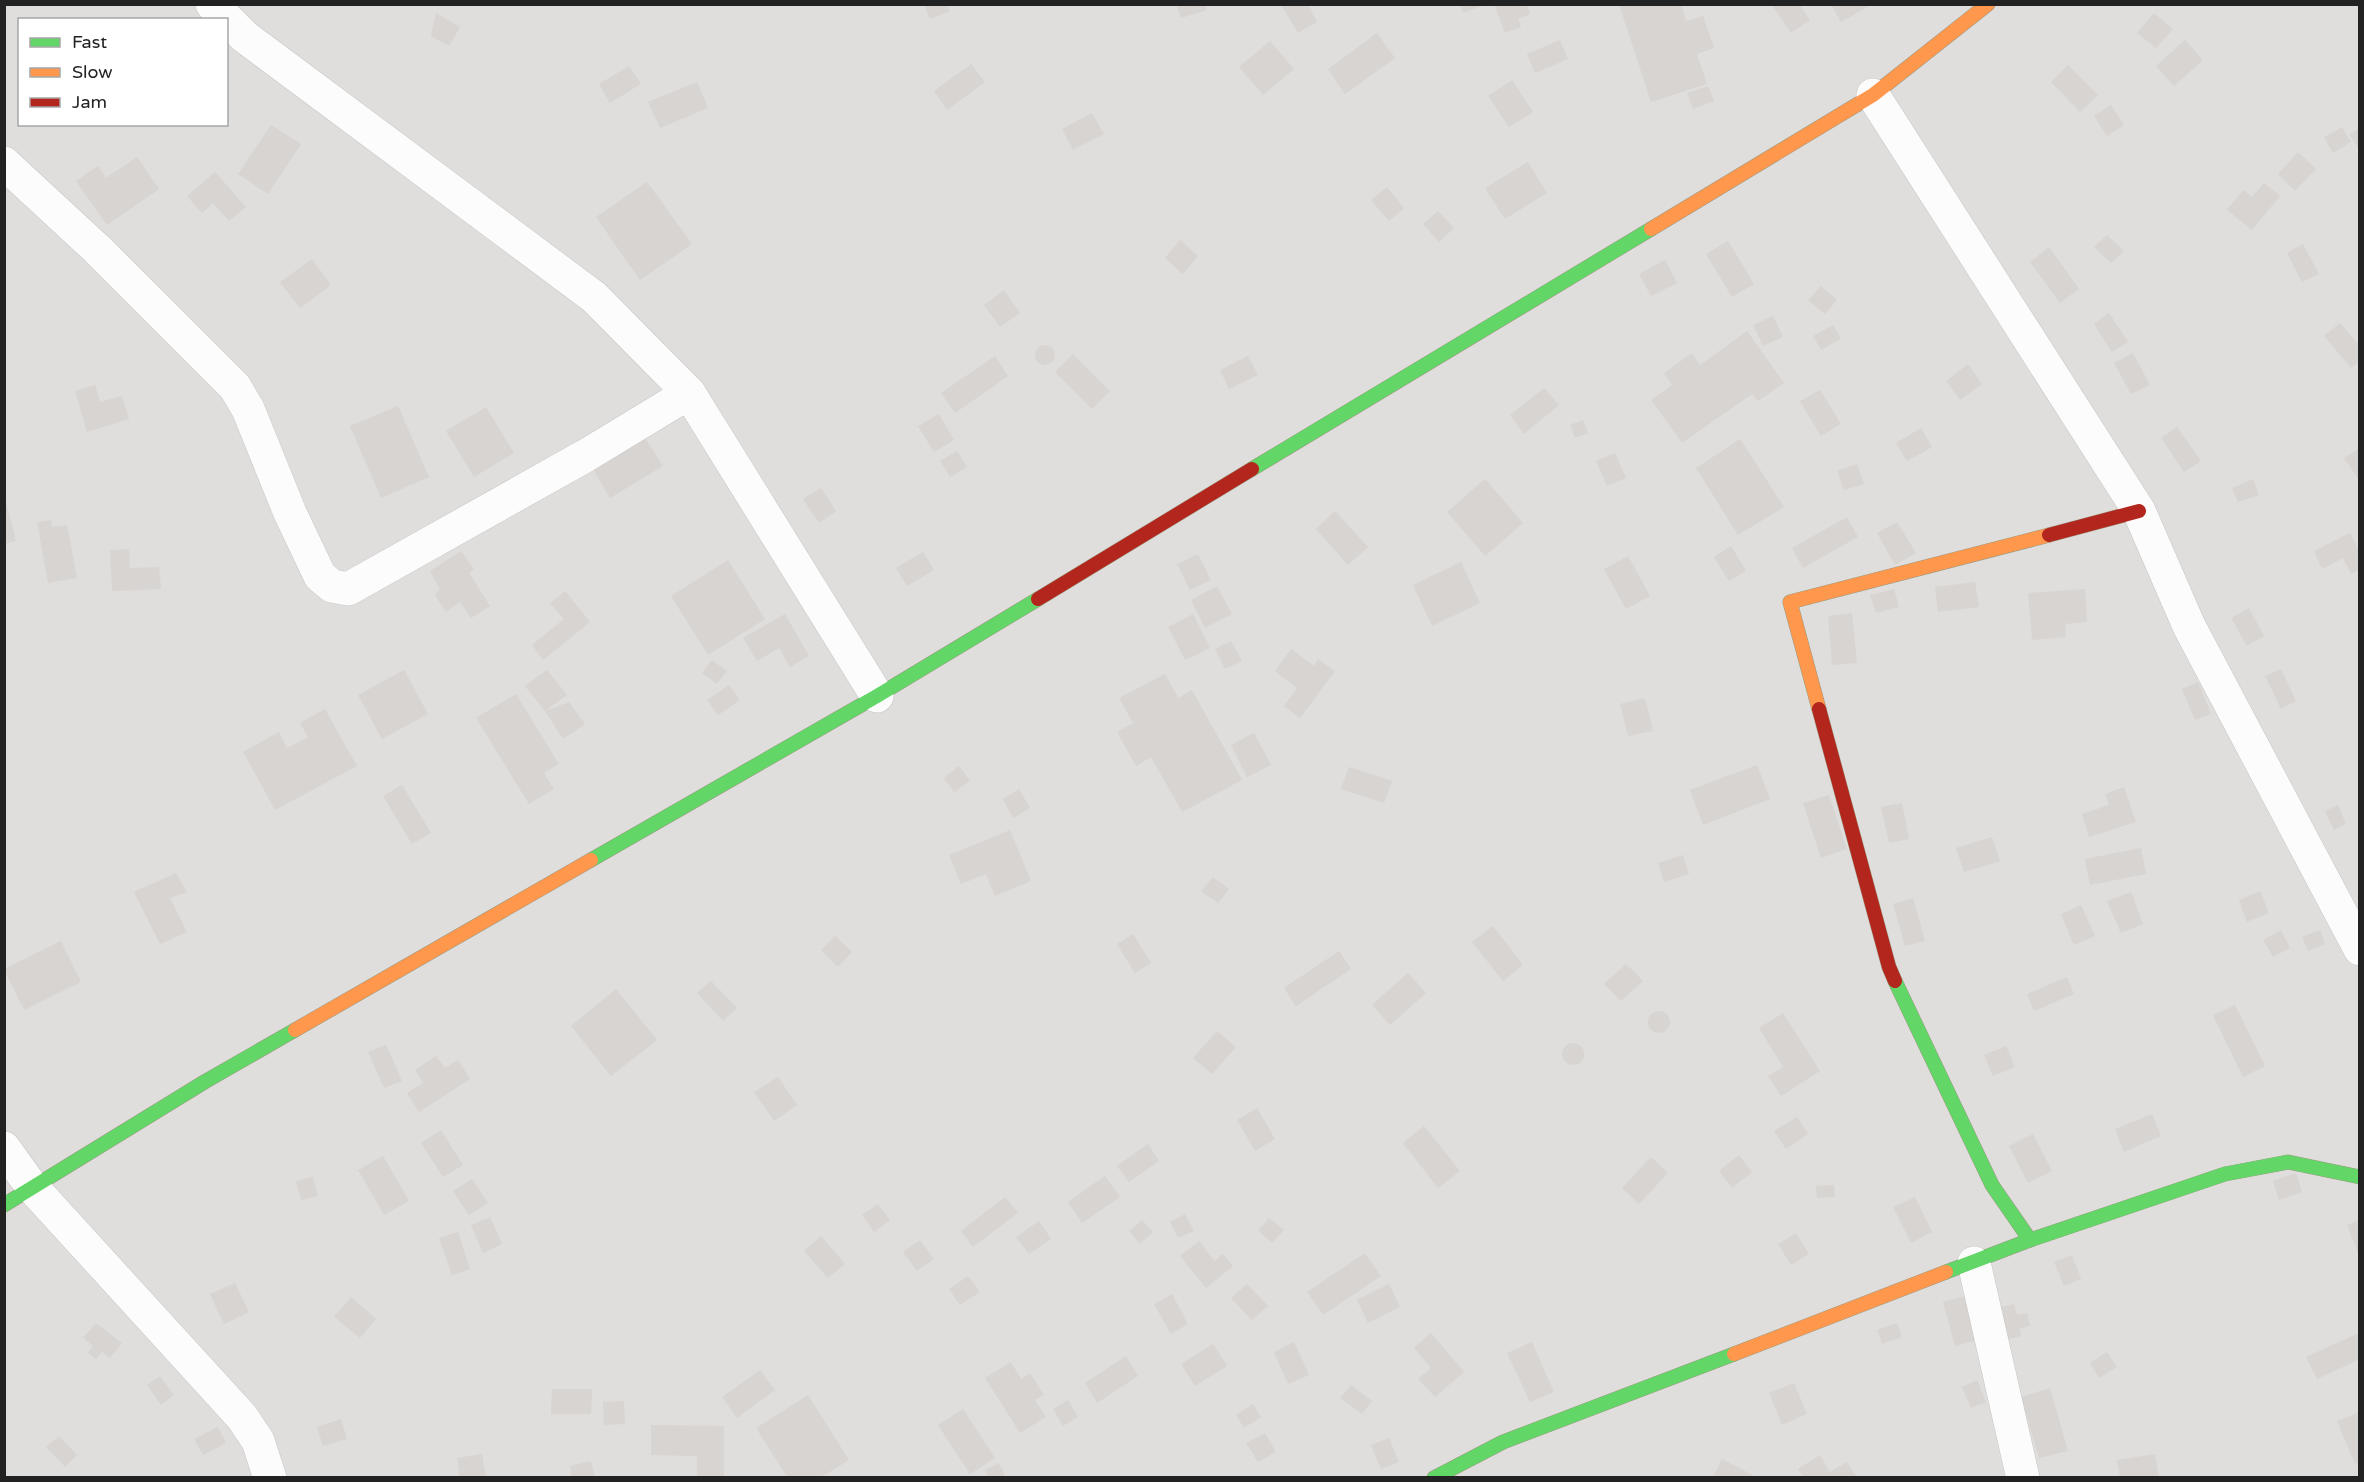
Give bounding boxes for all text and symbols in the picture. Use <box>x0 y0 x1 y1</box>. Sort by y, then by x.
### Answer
legend <box>18 18 228 126</box>
text: Fast <box>72 31 107 53</box>
text: Slow <box>72 61 113 83</box>
text: Jam <box>72 91 107 113</box>

